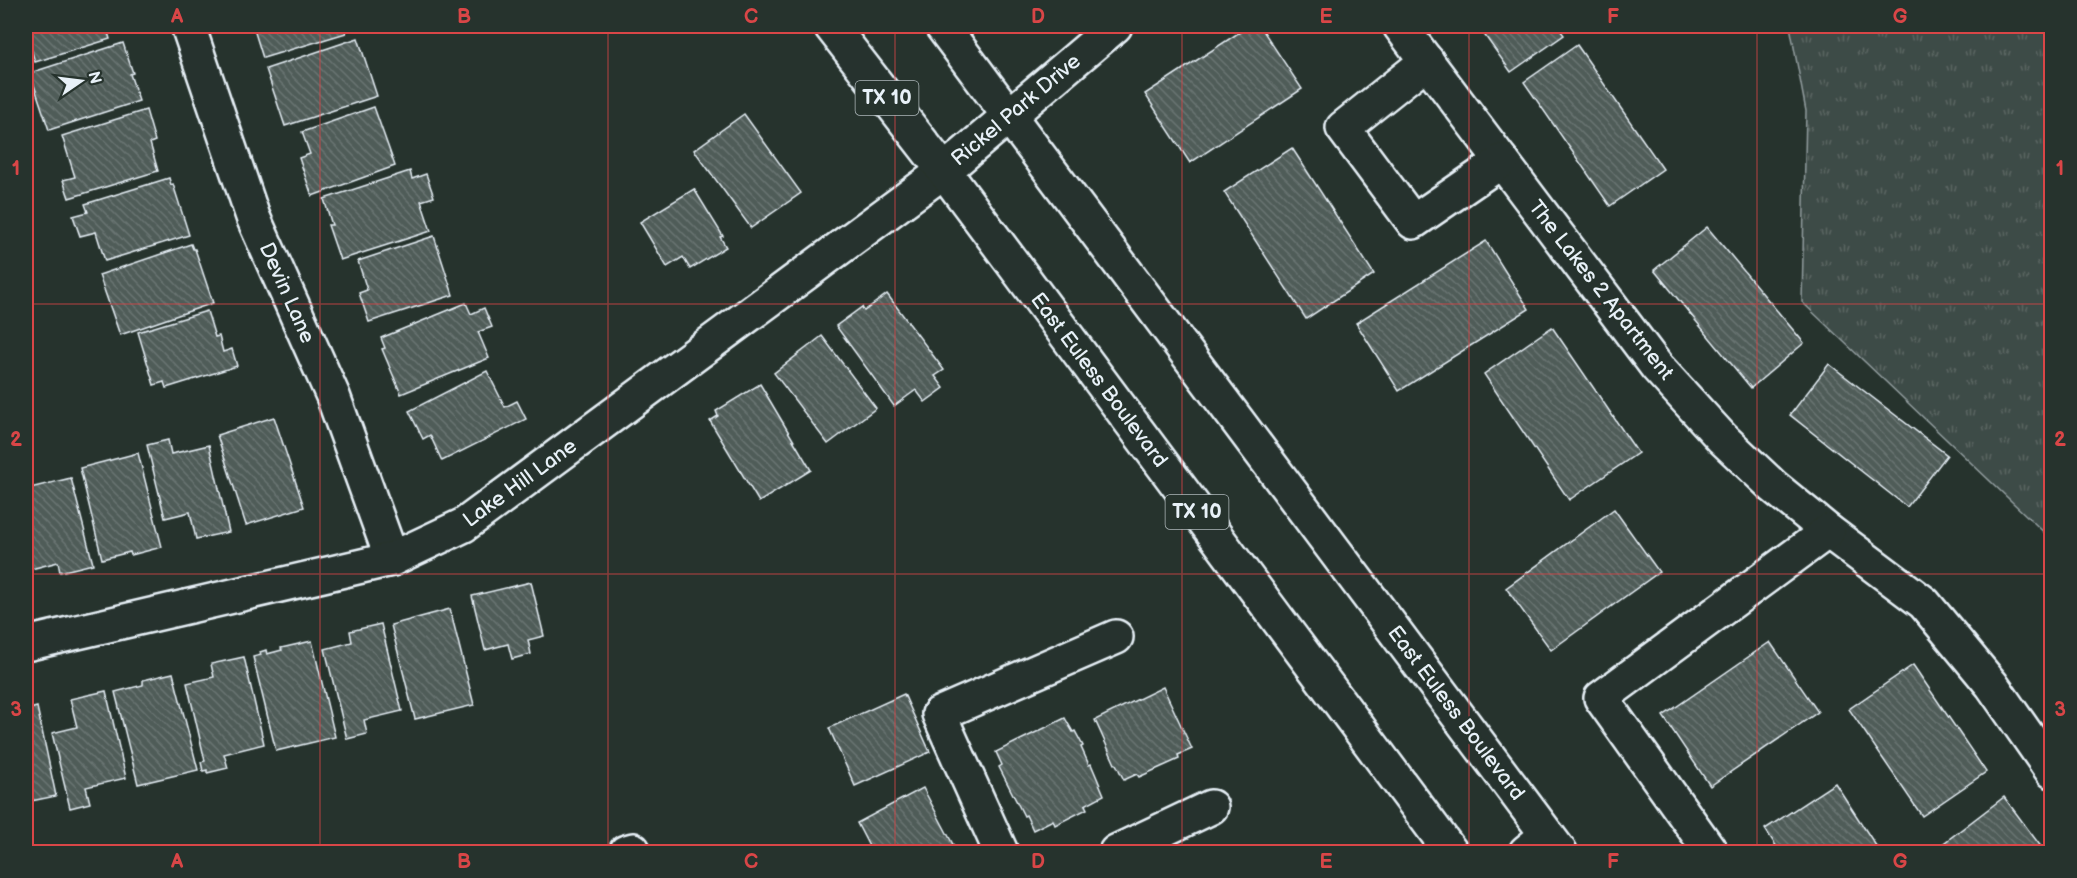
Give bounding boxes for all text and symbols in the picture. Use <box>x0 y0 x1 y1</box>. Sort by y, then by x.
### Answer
text: A <box>170 5 184 29</box>
text: B <box>457 5 471 29</box>
text: C <box>744 5 758 29</box>
text: D <box>1031 5 1045 29</box>
text: E <box>1320 5 1333 29</box>
text: F <box>1607 5 1619 29</box>
text: G <box>1893 5 1908 29</box>
street label: Rickel Park Drive <box>946 49 1086 171</box>
north arrow <box>51 51 111 111</box>
text: N <box>83 70 105 86</box>
road number: TX 10 <box>856 81 918 115</box>
text: 1 <box>12 157 20 181</box>
text: 1 <box>2056 157 2064 181</box>
street label: The Lakes 2 Apartment <box>1523 195 1679 385</box>
street label: Devin Lane <box>254 239 320 347</box>
street label: East Euless Boulevard <box>1025 288 1173 472</box>
text: 2 <box>10 428 22 452</box>
text: 2 <box>2054 428 2066 452</box>
street label: Lake Hill Lane <box>458 433 582 533</box>
road number: TX 10 <box>1166 495 1228 529</box>
street label: East Euless Boulevard <box>1382 621 1530 805</box>
text: 3 <box>10 698 22 722</box>
text: 3 <box>2054 698 2066 722</box>
text: A <box>170 850 184 874</box>
text: B <box>457 850 471 874</box>
text: C <box>744 850 758 874</box>
text: D <box>1031 850 1045 874</box>
text: E <box>1320 850 1333 874</box>
text: F <box>1607 850 1619 874</box>
text: G <box>1893 850 1908 874</box>

